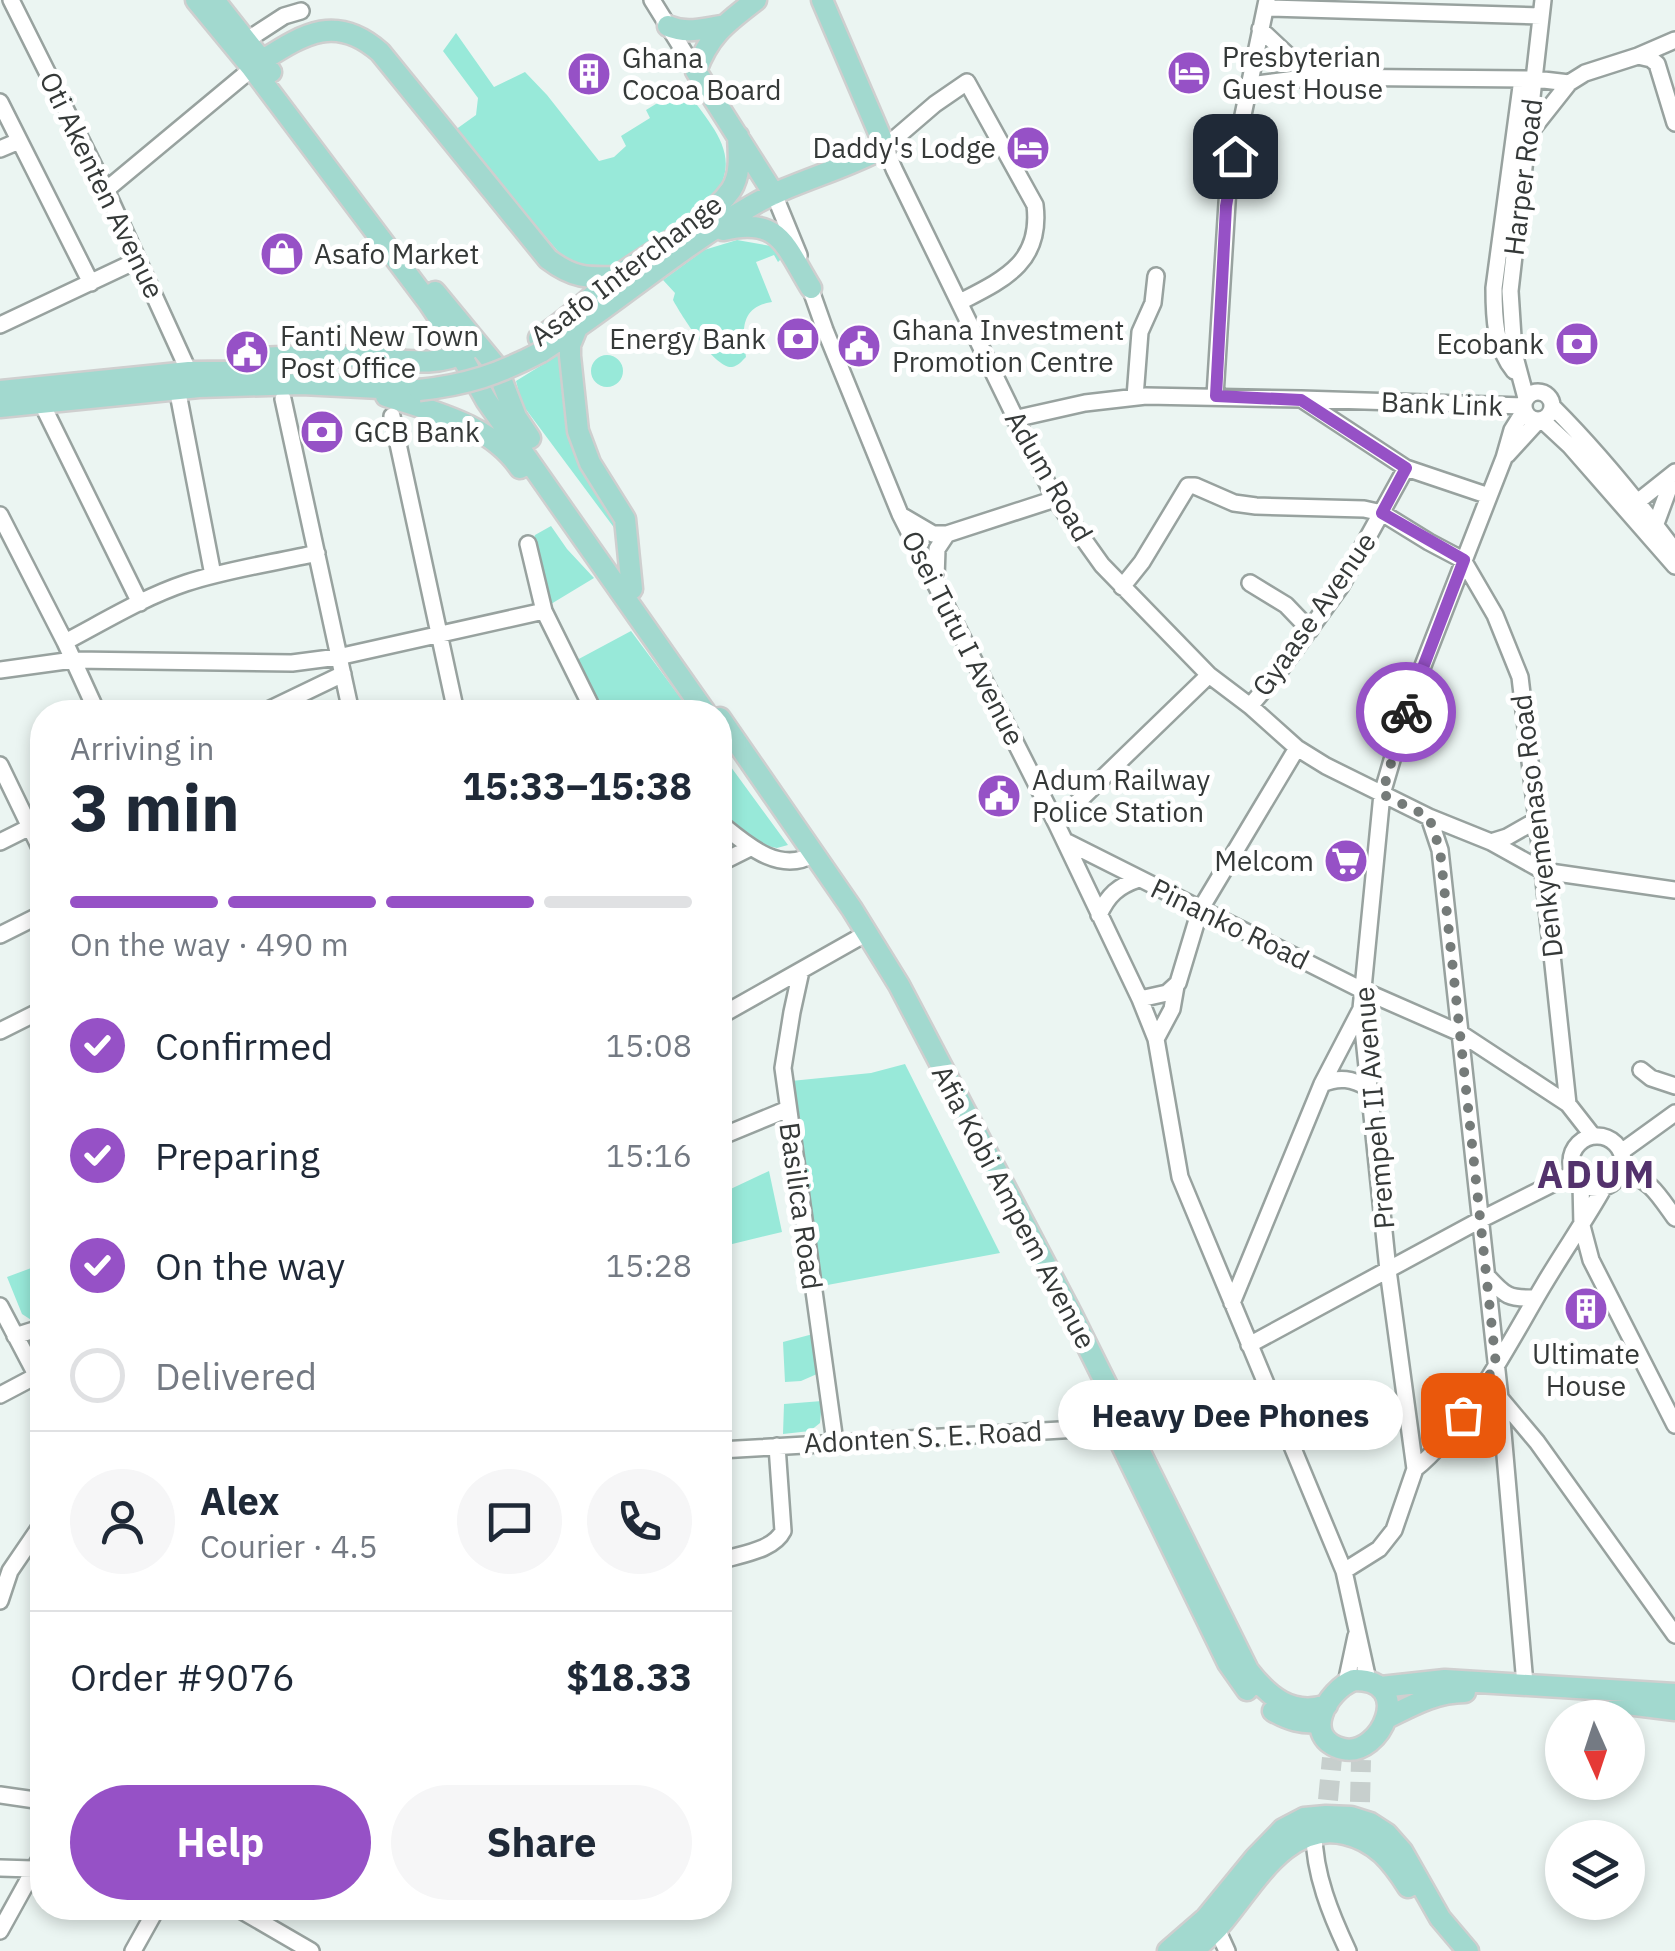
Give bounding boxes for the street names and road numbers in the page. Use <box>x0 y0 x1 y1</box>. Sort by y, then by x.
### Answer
street label: Oti Akenten Avenue <box>31 65 173 304</box>
street label: Harper Road <box>1495 96 1550 258</box>
street label: Asafo Interchange <box>522 185 729 354</box>
street label: Bank Link <box>1380 383 1504 424</box>
street label: Adum Road <box>997 403 1102 548</box>
street label: Osei Tutu I Avenue <box>893 524 1034 752</box>
street label: Gyaase Avenue <box>1243 524 1384 703</box>
street label: Denkyemenaso Road <box>1502 692 1571 960</box>
street label: Pinanko Road <box>1145 869 1315 978</box>
street label: Prempeh II Avenue <box>1344 985 1403 1231</box>
street label: Afia Kobi Ampem Avenue <box>924 1058 1105 1355</box>
street label: Basilica Road <box>771 1120 832 1292</box>
street label: Adonten S. E. Road <box>803 1412 1043 1461</box>

